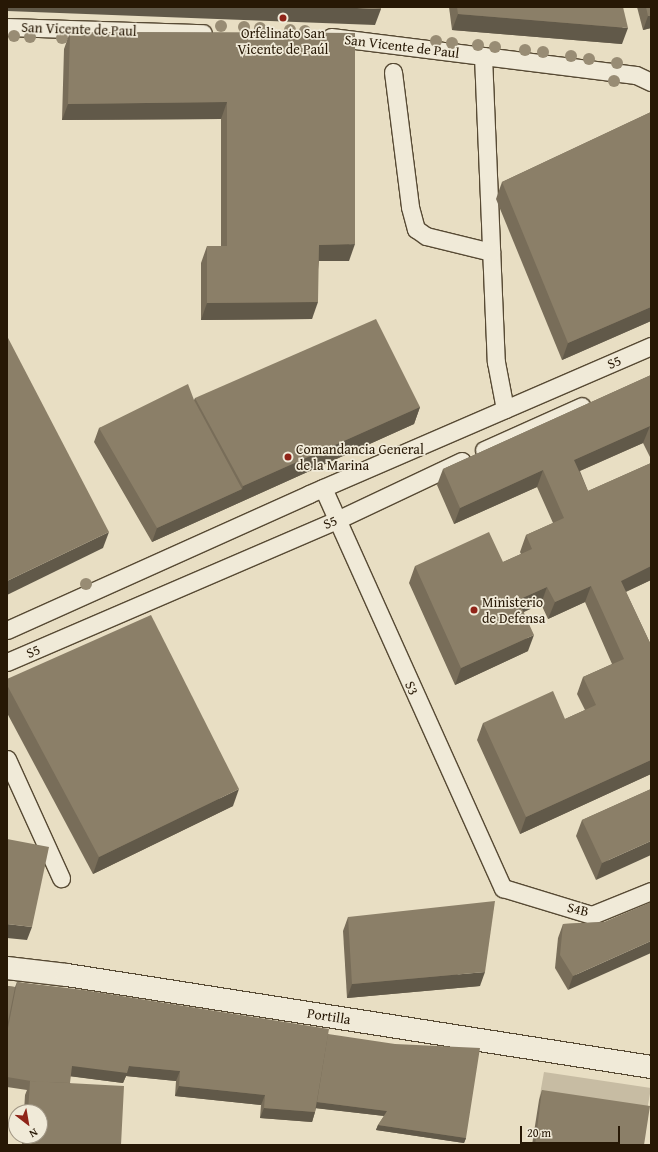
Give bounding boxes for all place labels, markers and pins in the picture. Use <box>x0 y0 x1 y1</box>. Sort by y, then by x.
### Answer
marker: Orfelinato San Vicente de Paúl <box>278 13 288 23</box>
place label: Orfelinato San Vicente de Paúl <box>237 25 329 58</box>
place label: Comandancia General de la Marina <box>296 441 424 474</box>
marker: Comandancia General de la Marina <box>283 452 293 462</box>
place label: Ministerio de Defensa <box>482 594 545 626</box>
marker: Ministerio de Defensa <box>469 605 479 615</box>

